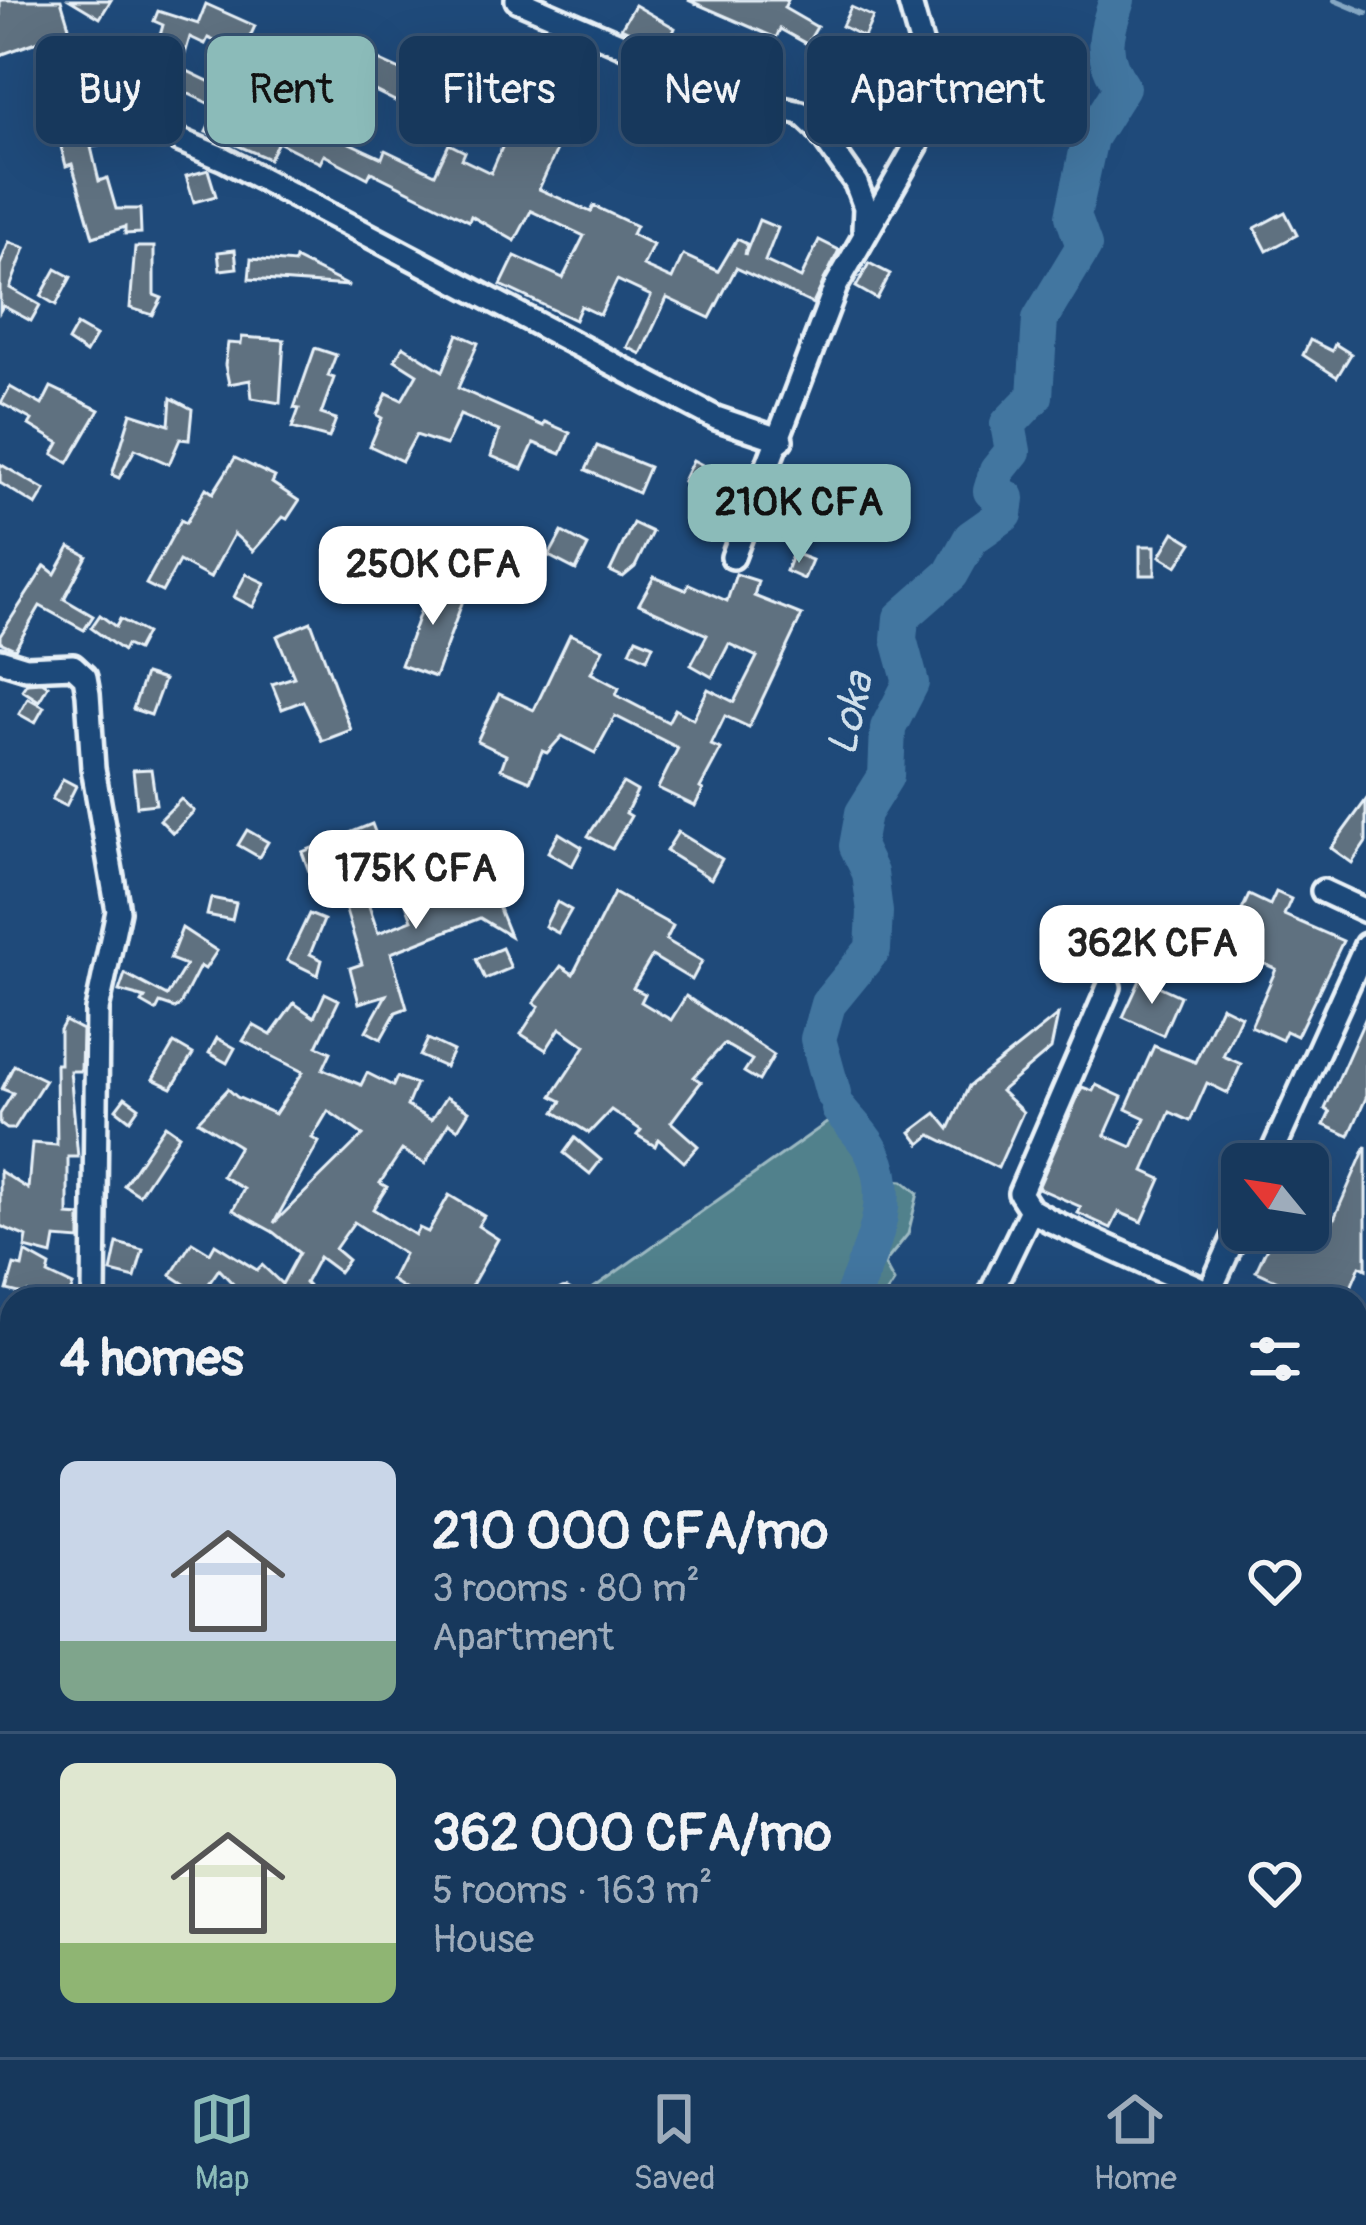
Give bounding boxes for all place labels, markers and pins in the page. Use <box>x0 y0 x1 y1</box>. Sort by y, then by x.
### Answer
pin: 210K CFA <box>675 464 923 566</box>
pin: 250K CFA <box>309 526 557 628</box>
pin: 175K CFA <box>292 830 540 932</box>
pin: 362K CFA <box>1028 905 1276 1007</box>

